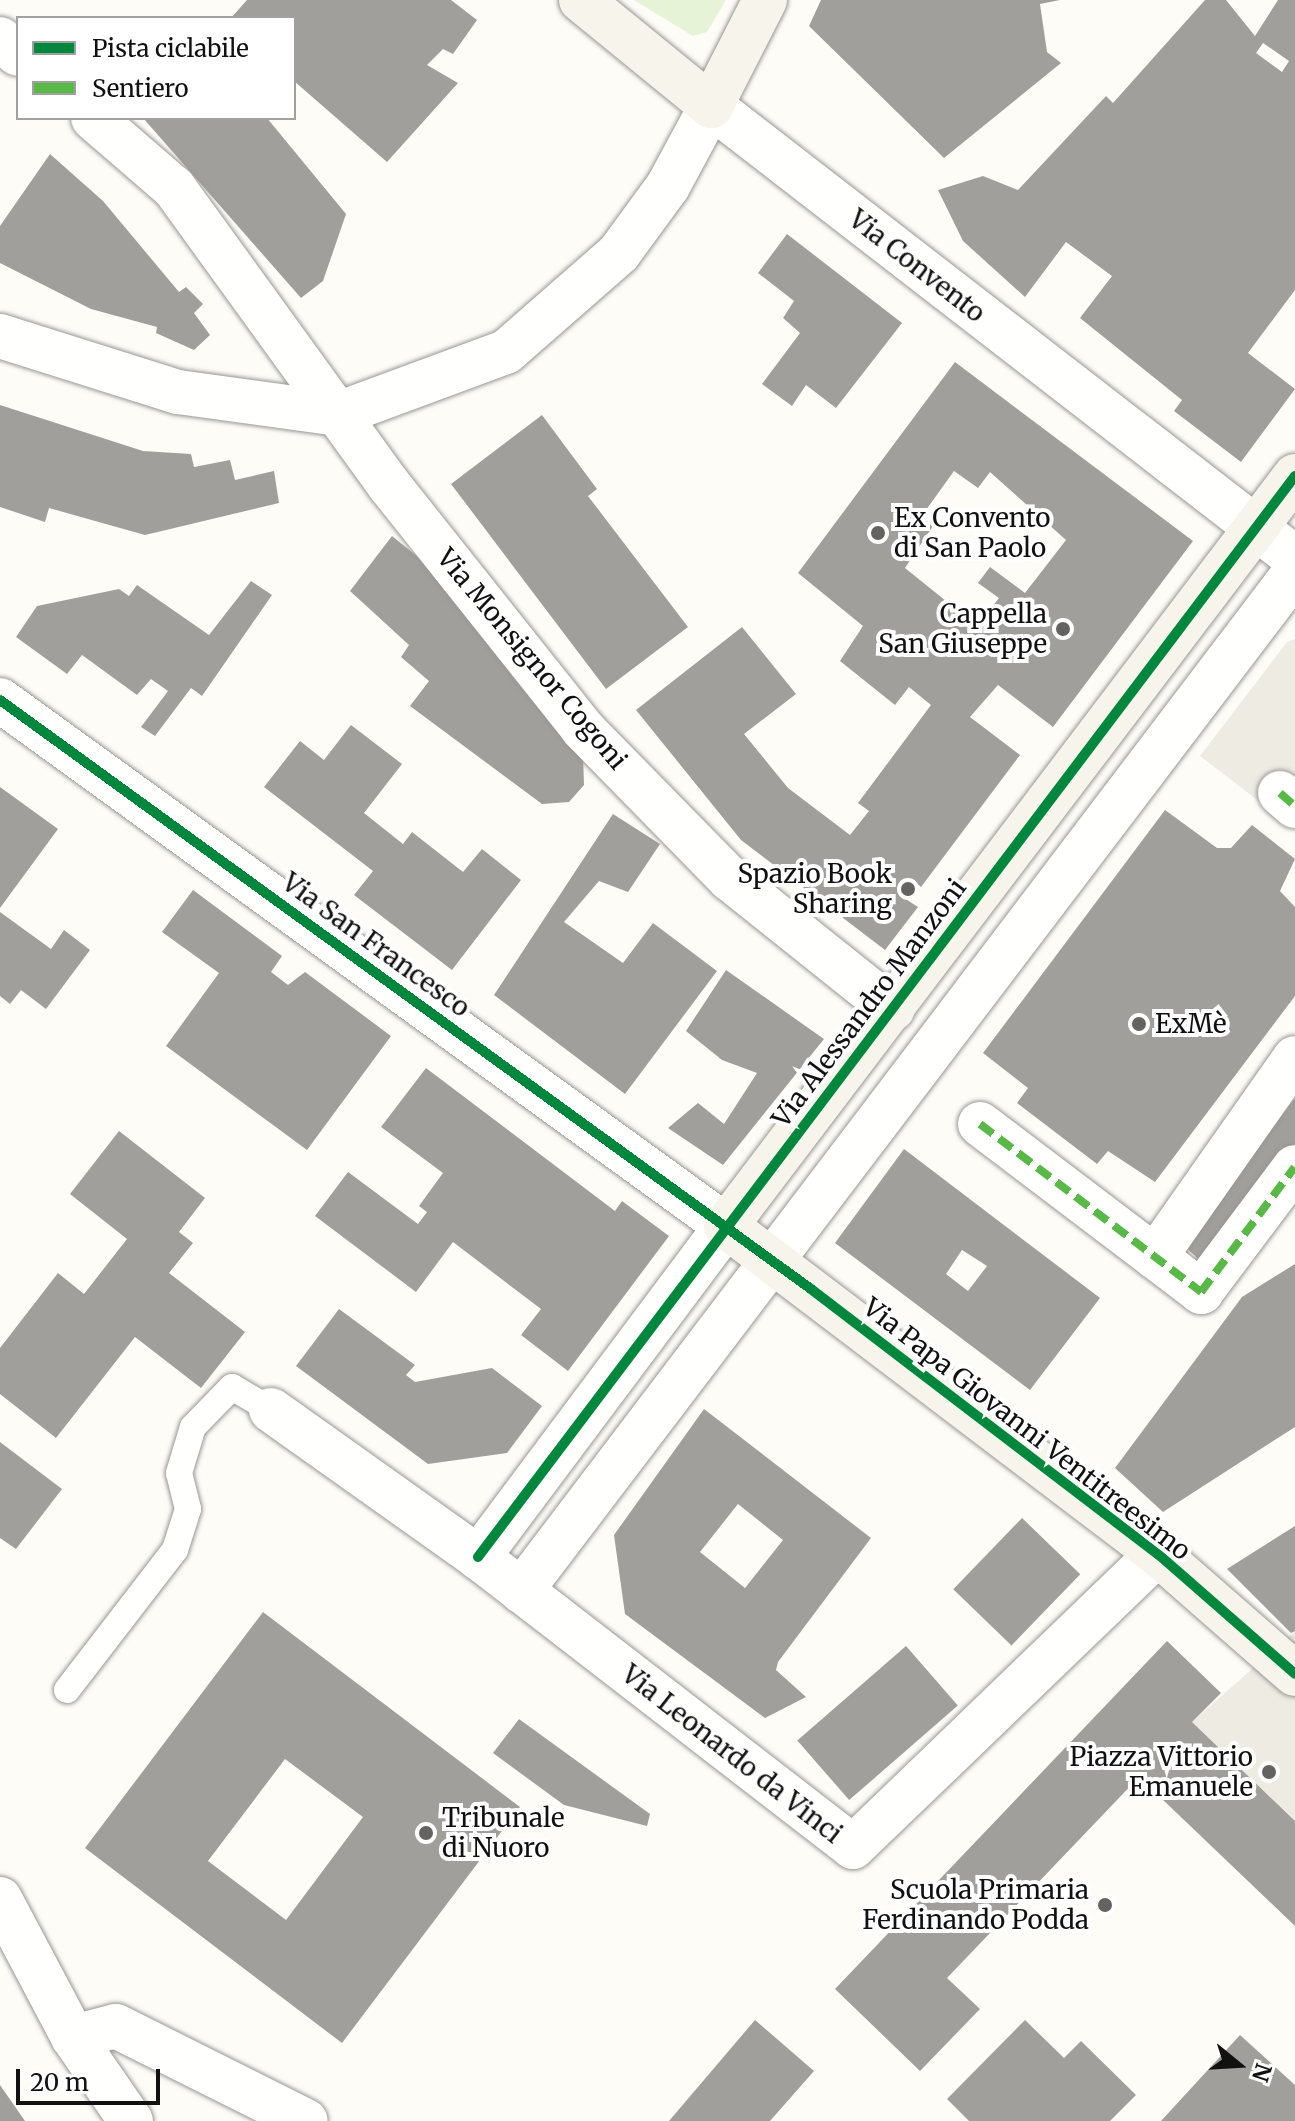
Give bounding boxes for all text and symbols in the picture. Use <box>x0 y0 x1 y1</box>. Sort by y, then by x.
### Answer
legend <box>16 16 296 120</box>
text: Pista ciclabile <box>92 33 249 64</box>
text: Sentiero <box>92 73 189 104</box>
street label: Via Convento <box>843 203 991 329</box>
place label: Ex Convento di San Paolo <box>894 502 1050 564</box>
marker: Ex Convento di San Paolo <box>869 524 887 542</box>
street label: Via Monsignor Cogoni <box>430 542 634 776</box>
place label: Cappella San Giuseppe <box>878 598 1047 660</box>
marker: Cappella San Giuseppe <box>1054 620 1072 638</box>
place label: Spazio Book Sharing <box>738 858 892 920</box>
street label: Via San Francesco <box>276 867 476 1023</box>
street label: Via Alessandro Manzoni <box>765 873 973 1133</box>
marker: Spazio Book Sharing <box>899 880 917 898</box>
place label: ExMè <box>1155 1008 1227 1040</box>
marker: ExMè <box>1130 1015 1148 1033</box>
street label: Via Papa Giovanni Ventitreesimo <box>857 1291 1197 1567</box>
street label: Via Leonardo da Vinci <box>616 1658 848 1850</box>
place label: Piazza Vittorio Emanuele <box>1070 1741 1253 1802</box>
marker: Piazza Vittorio Emanuele <box>1260 1763 1278 1781</box>
place label: Tribunale di Nuoro <box>442 1802 565 1864</box>
marker: Tribunale di Nuoro <box>417 1824 435 1842</box>
place label: Scuola Primaria Ferdinando Podda <box>862 1874 1089 1936</box>
marker: Scuola Primaria Ferdinando Podda <box>1096 1896 1114 1914</box>
north arrow <box>1199 2025 1279 2105</box>
scale bar <box>20 2053 164 2103</box>
text: N <box>1246 2060 1278 2085</box>
text: 20 m <box>30 2067 89 2098</box>

